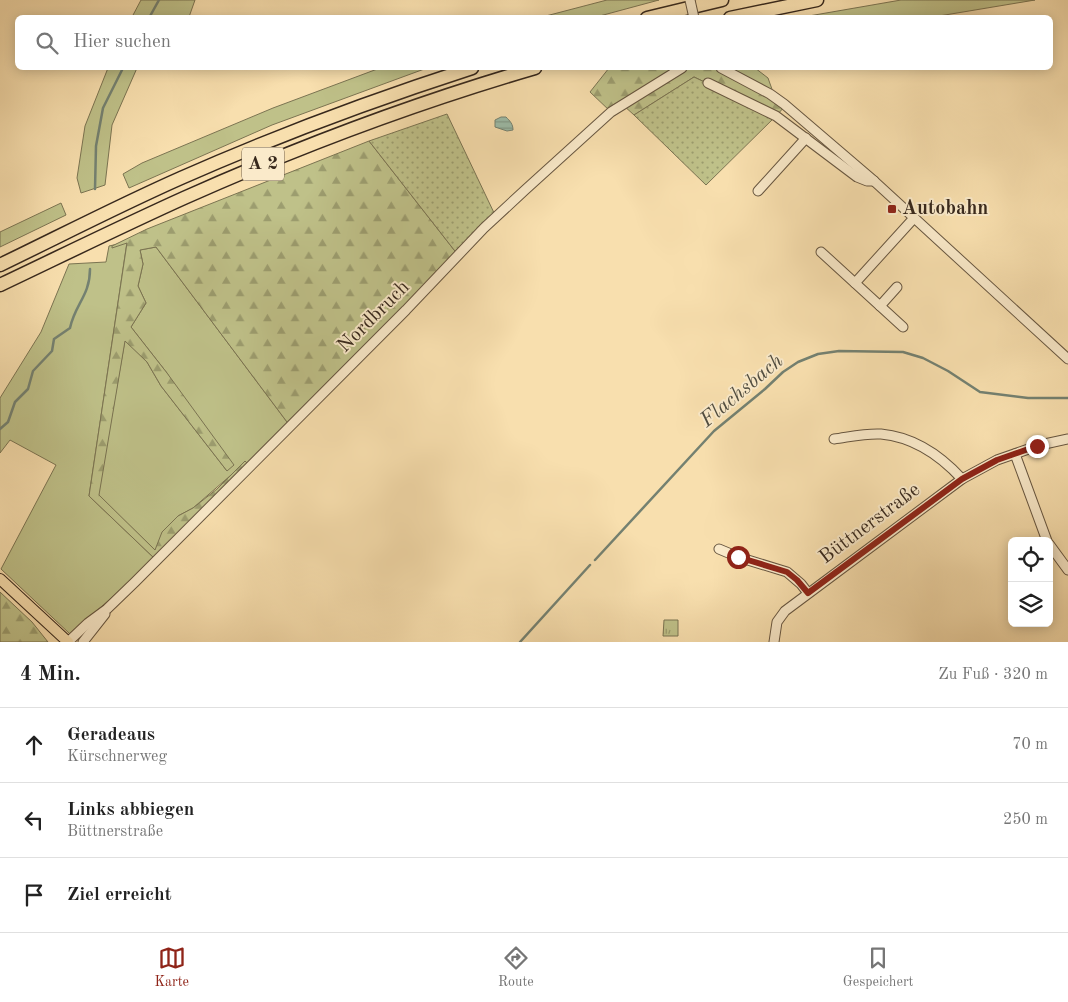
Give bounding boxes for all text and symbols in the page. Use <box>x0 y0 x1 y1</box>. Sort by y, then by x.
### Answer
search box <box>15 15 1053 70</box>
icon: search <box>33 29 61 57</box>
text: Hier suchen <box>73 33 171 52</box>
road number: A 2 <box>242 147 284 180</box>
place label: Autobahn <box>902 199 988 219</box>
marker: Autobahn <box>886 203 898 215</box>
street label: Nordbruch <box>334 277 414 357</box>
water label: Flachsbach <box>696 350 788 432</box>
route end <box>1026 435 1049 458</box>
street label: Büttnerstraße <box>816 480 924 568</box>
map controls <box>1008 537 1053 627</box>
button: locate <box>1008 537 1053 582</box>
route start <box>727 546 750 569</box>
button: layers <box>1008 582 1053 627</box>
text: 4 Min. <box>20 664 81 685</box>
text: Zu Fuß · 320 m <box>938 667 1048 683</box>
text: Geradeaus <box>67 726 155 745</box>
icon: ahead <box>20 731 48 759</box>
text: 70 m <box>1012 737 1048 753</box>
text: Kürschnerweg <box>67 749 167 765</box>
text: Links abbiegen <box>67 801 194 820</box>
icon: left <box>20 806 48 834</box>
text: 250 m <box>1003 812 1048 828</box>
text: Büttnerstraße <box>67 824 163 840</box>
icon: arrive <box>20 881 48 909</box>
text: Ziel erreicht <box>67 886 172 905</box>
tab: Karte <box>154 944 189 991</box>
tab: Route <box>498 944 534 991</box>
tab: Gespeichert <box>843 944 914 991</box>

